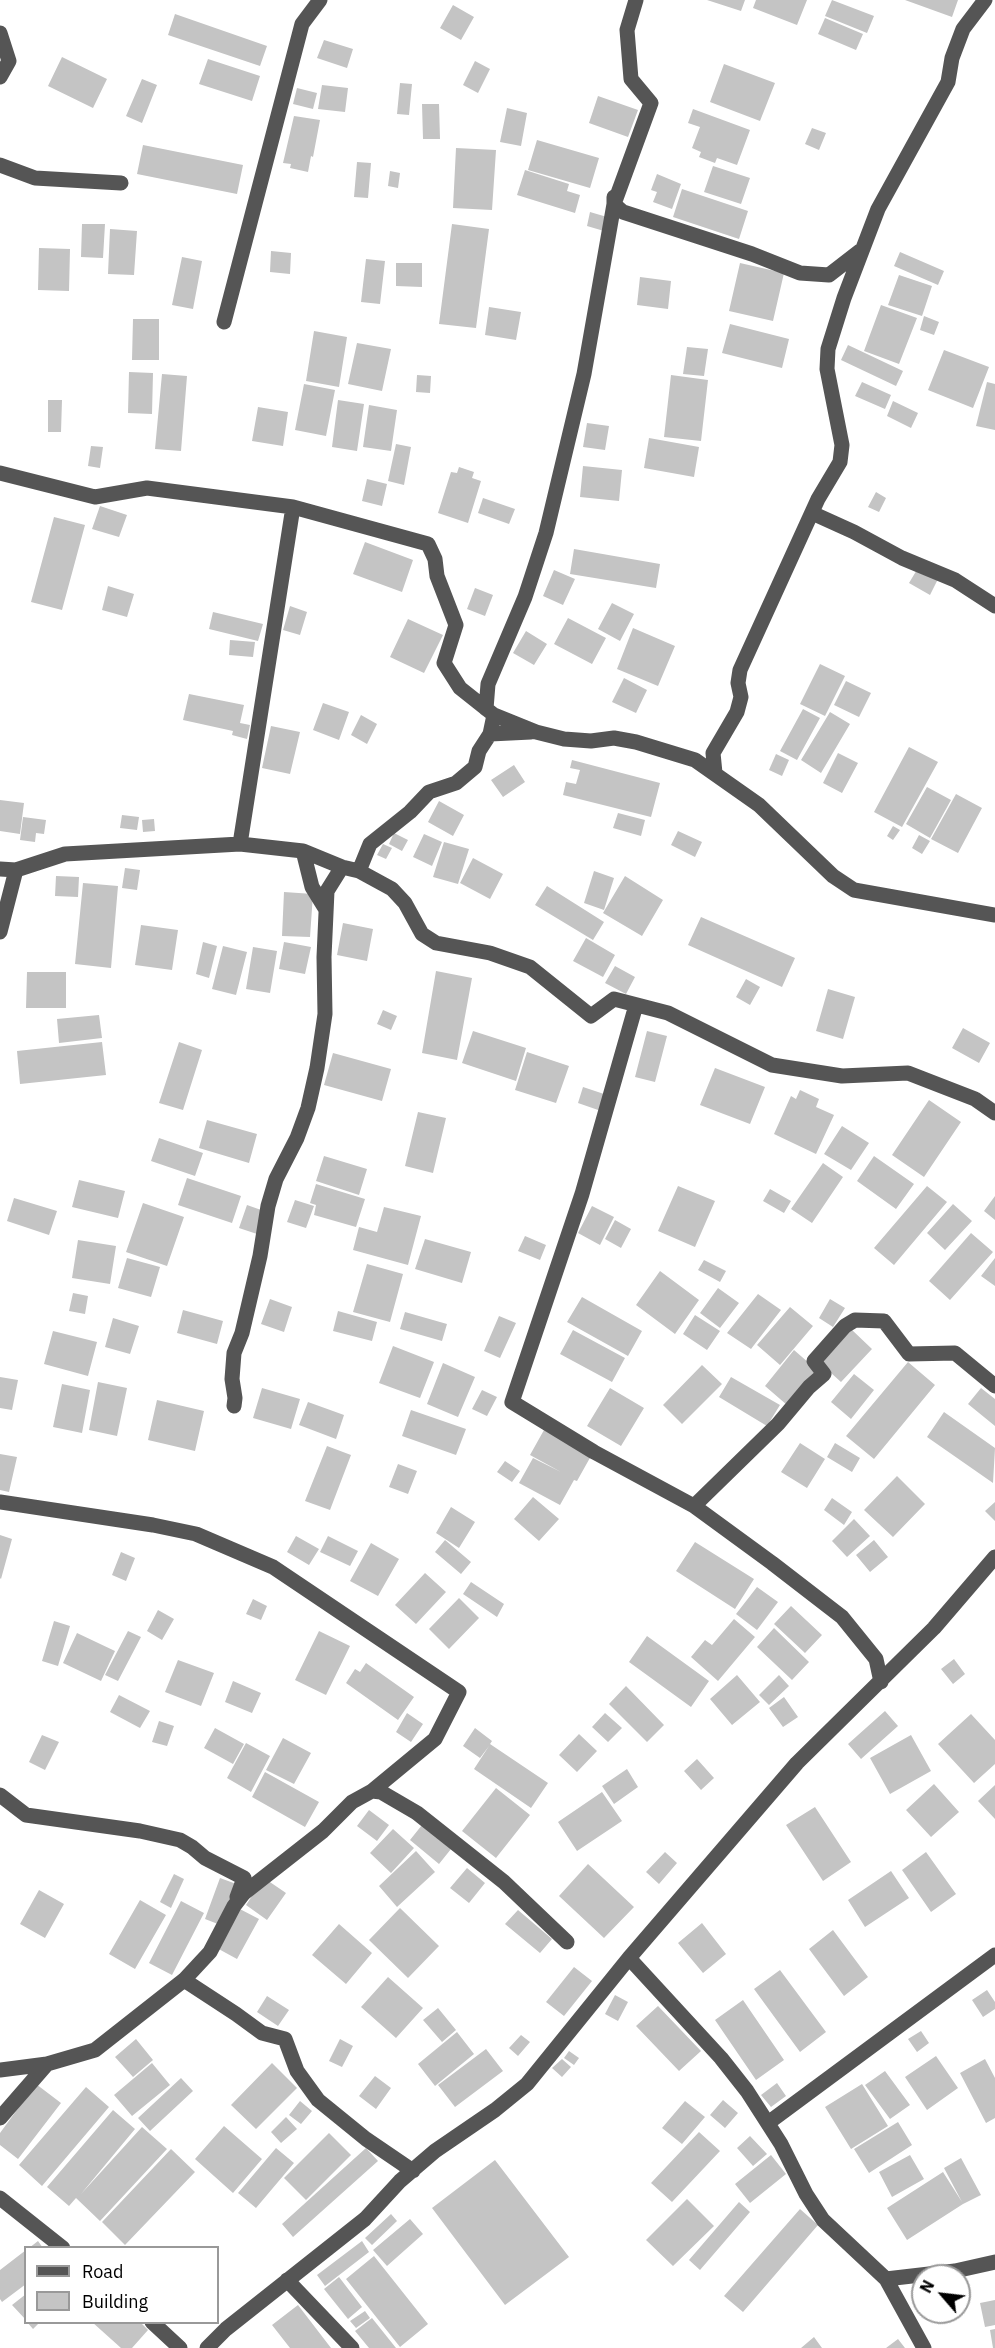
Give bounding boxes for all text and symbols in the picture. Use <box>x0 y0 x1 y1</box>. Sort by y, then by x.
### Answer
legend <box>24 2246 219 2324</box>
text: Road <box>82 2260 123 2283</box>
north arrow <box>911 2264 971 2324</box>
text: N <box>915 2277 938 2296</box>
text: Building <box>82 2290 148 2313</box>

